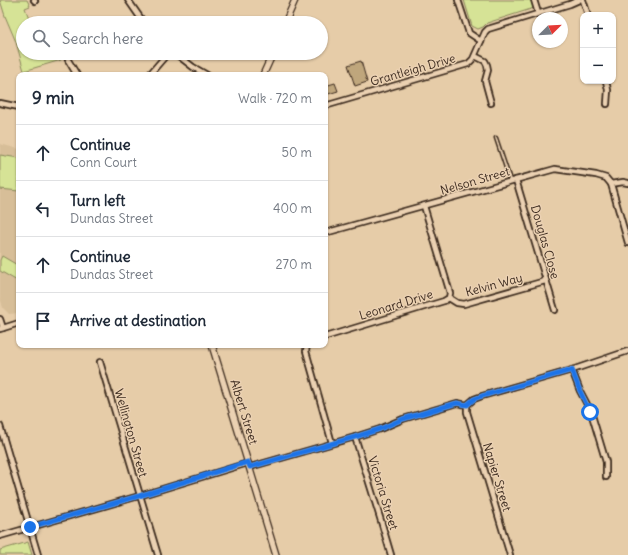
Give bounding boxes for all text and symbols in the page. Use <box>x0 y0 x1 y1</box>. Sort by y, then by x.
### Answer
north arrow <box>532 12 568 48</box>
map controls <box>580 12 616 84</box>
button: + <box>580 12 616 48</box>
search box <box>16 16 328 60</box>
icon: search <box>30 27 52 49</box>
text: Search here <box>62 29 143 48</box>
button: − <box>580 48 616 84</box>
street label: Grantleigh Drive <box>369 50 457 89</box>
text: 9 min <box>32 87 74 109</box>
text: Walk · 720 m <box>238 90 312 107</box>
text: Continue <box>70 135 131 154</box>
icon: ahead <box>32 142 54 164</box>
text: 50 m <box>281 144 312 161</box>
text: Conn Court <box>70 154 137 171</box>
street label: Nelson Street <box>438 163 511 198</box>
text: Turn left <box>70 191 125 210</box>
icon: left <box>32 198 54 220</box>
text: 400 m <box>273 200 312 217</box>
street label: Douglas Close <box>528 203 563 280</box>
text: Dundas Street <box>70 210 153 227</box>
text: Continue <box>70 247 131 266</box>
icon: ahead <box>32 254 54 276</box>
text: 270 m <box>275 256 312 273</box>
text: Dundas Street <box>70 266 153 283</box>
street label: Kelvin Way <box>464 270 524 299</box>
street label: Leonard Drive <box>357 286 434 323</box>
icon: arrive <box>32 310 54 332</box>
text: Arrive at destination <box>70 311 206 330</box>
street label: Albert Street <box>227 377 261 446</box>
street label: Wellington Street <box>112 387 151 479</box>
route start <box>581 403 599 421</box>
street label: Napier Street <box>480 441 515 513</box>
street label: Victoria Street <box>365 454 402 532</box>
route end <box>21 518 39 536</box>

